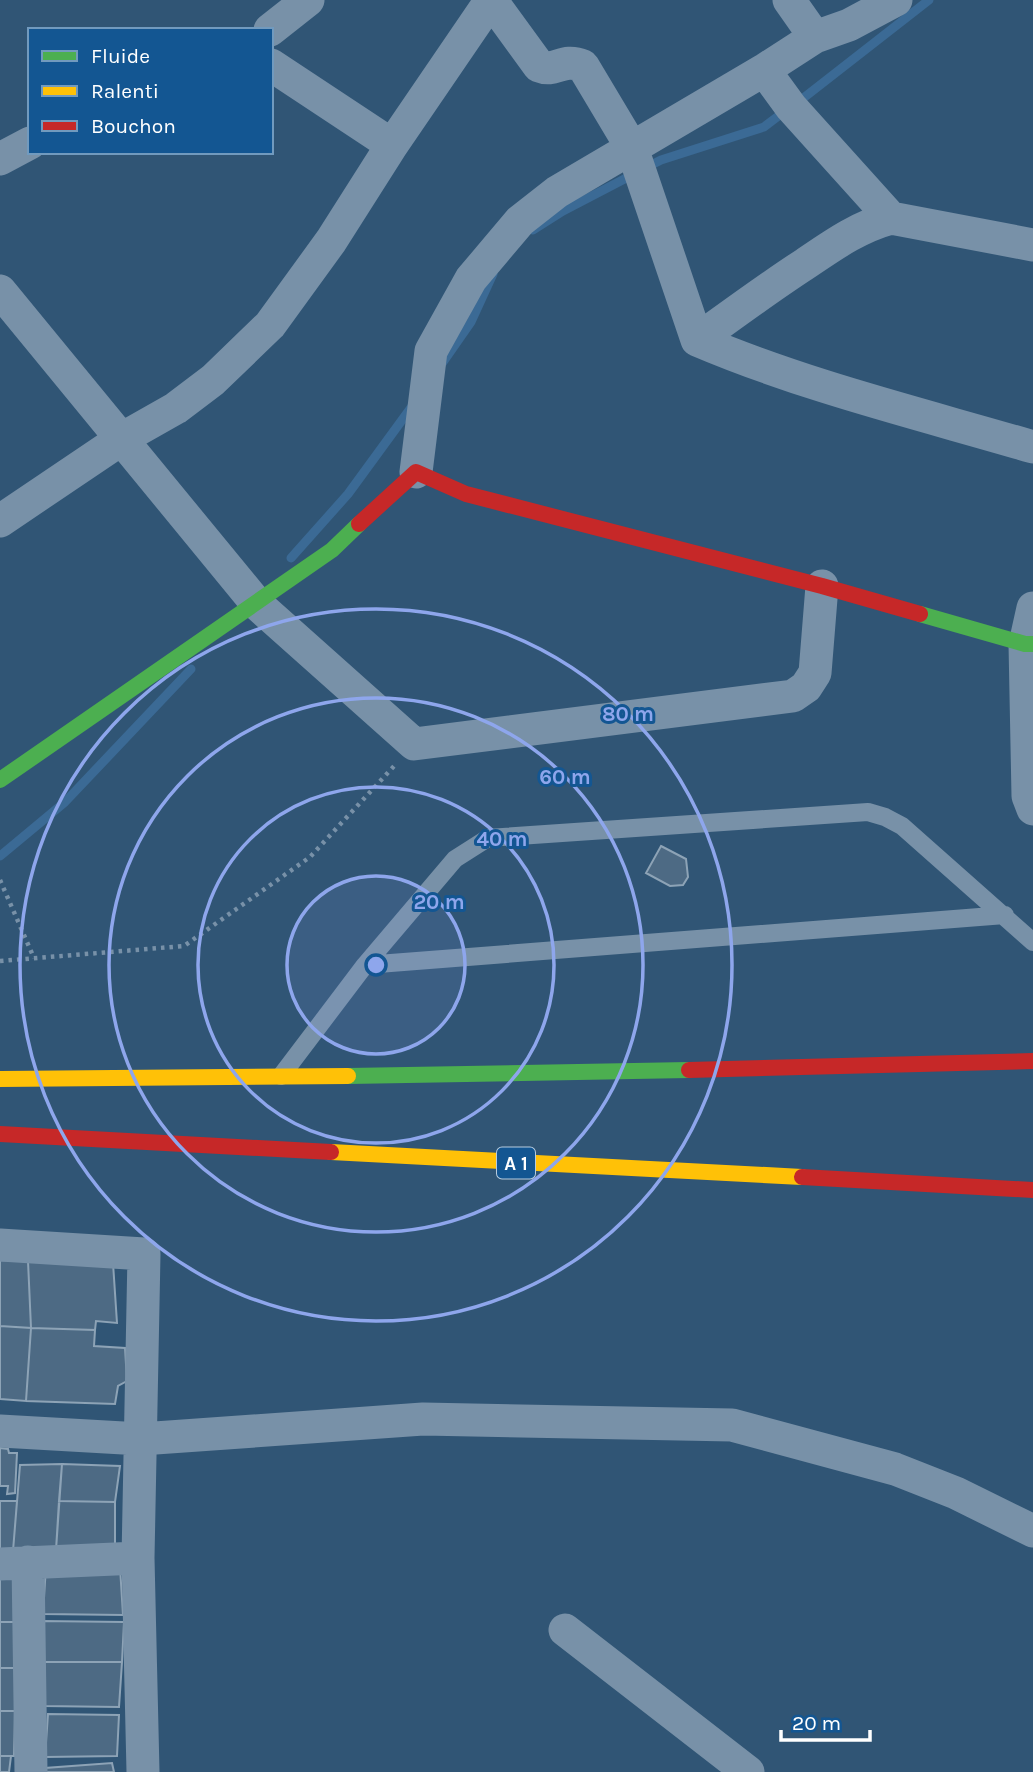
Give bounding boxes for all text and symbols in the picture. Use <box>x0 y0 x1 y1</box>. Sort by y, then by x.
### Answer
legend <box>28 28 273 154</box>
text: Fluide <box>91 44 150 68</box>
text: Ralenti <box>91 79 159 103</box>
text: Bouchon <box>91 114 176 138</box>
text: 80 m <box>602 702 654 726</box>
text: 60 m <box>539 765 591 789</box>
text: 40 m <box>476 827 528 851</box>
text: 20 m <box>413 890 465 914</box>
centre of rings <box>364 953 388 977</box>
road number: A 1 <box>497 1148 535 1178</box>
scale bar <box>781 1698 870 1742</box>
text: 20 m <box>792 1711 841 1735</box>

